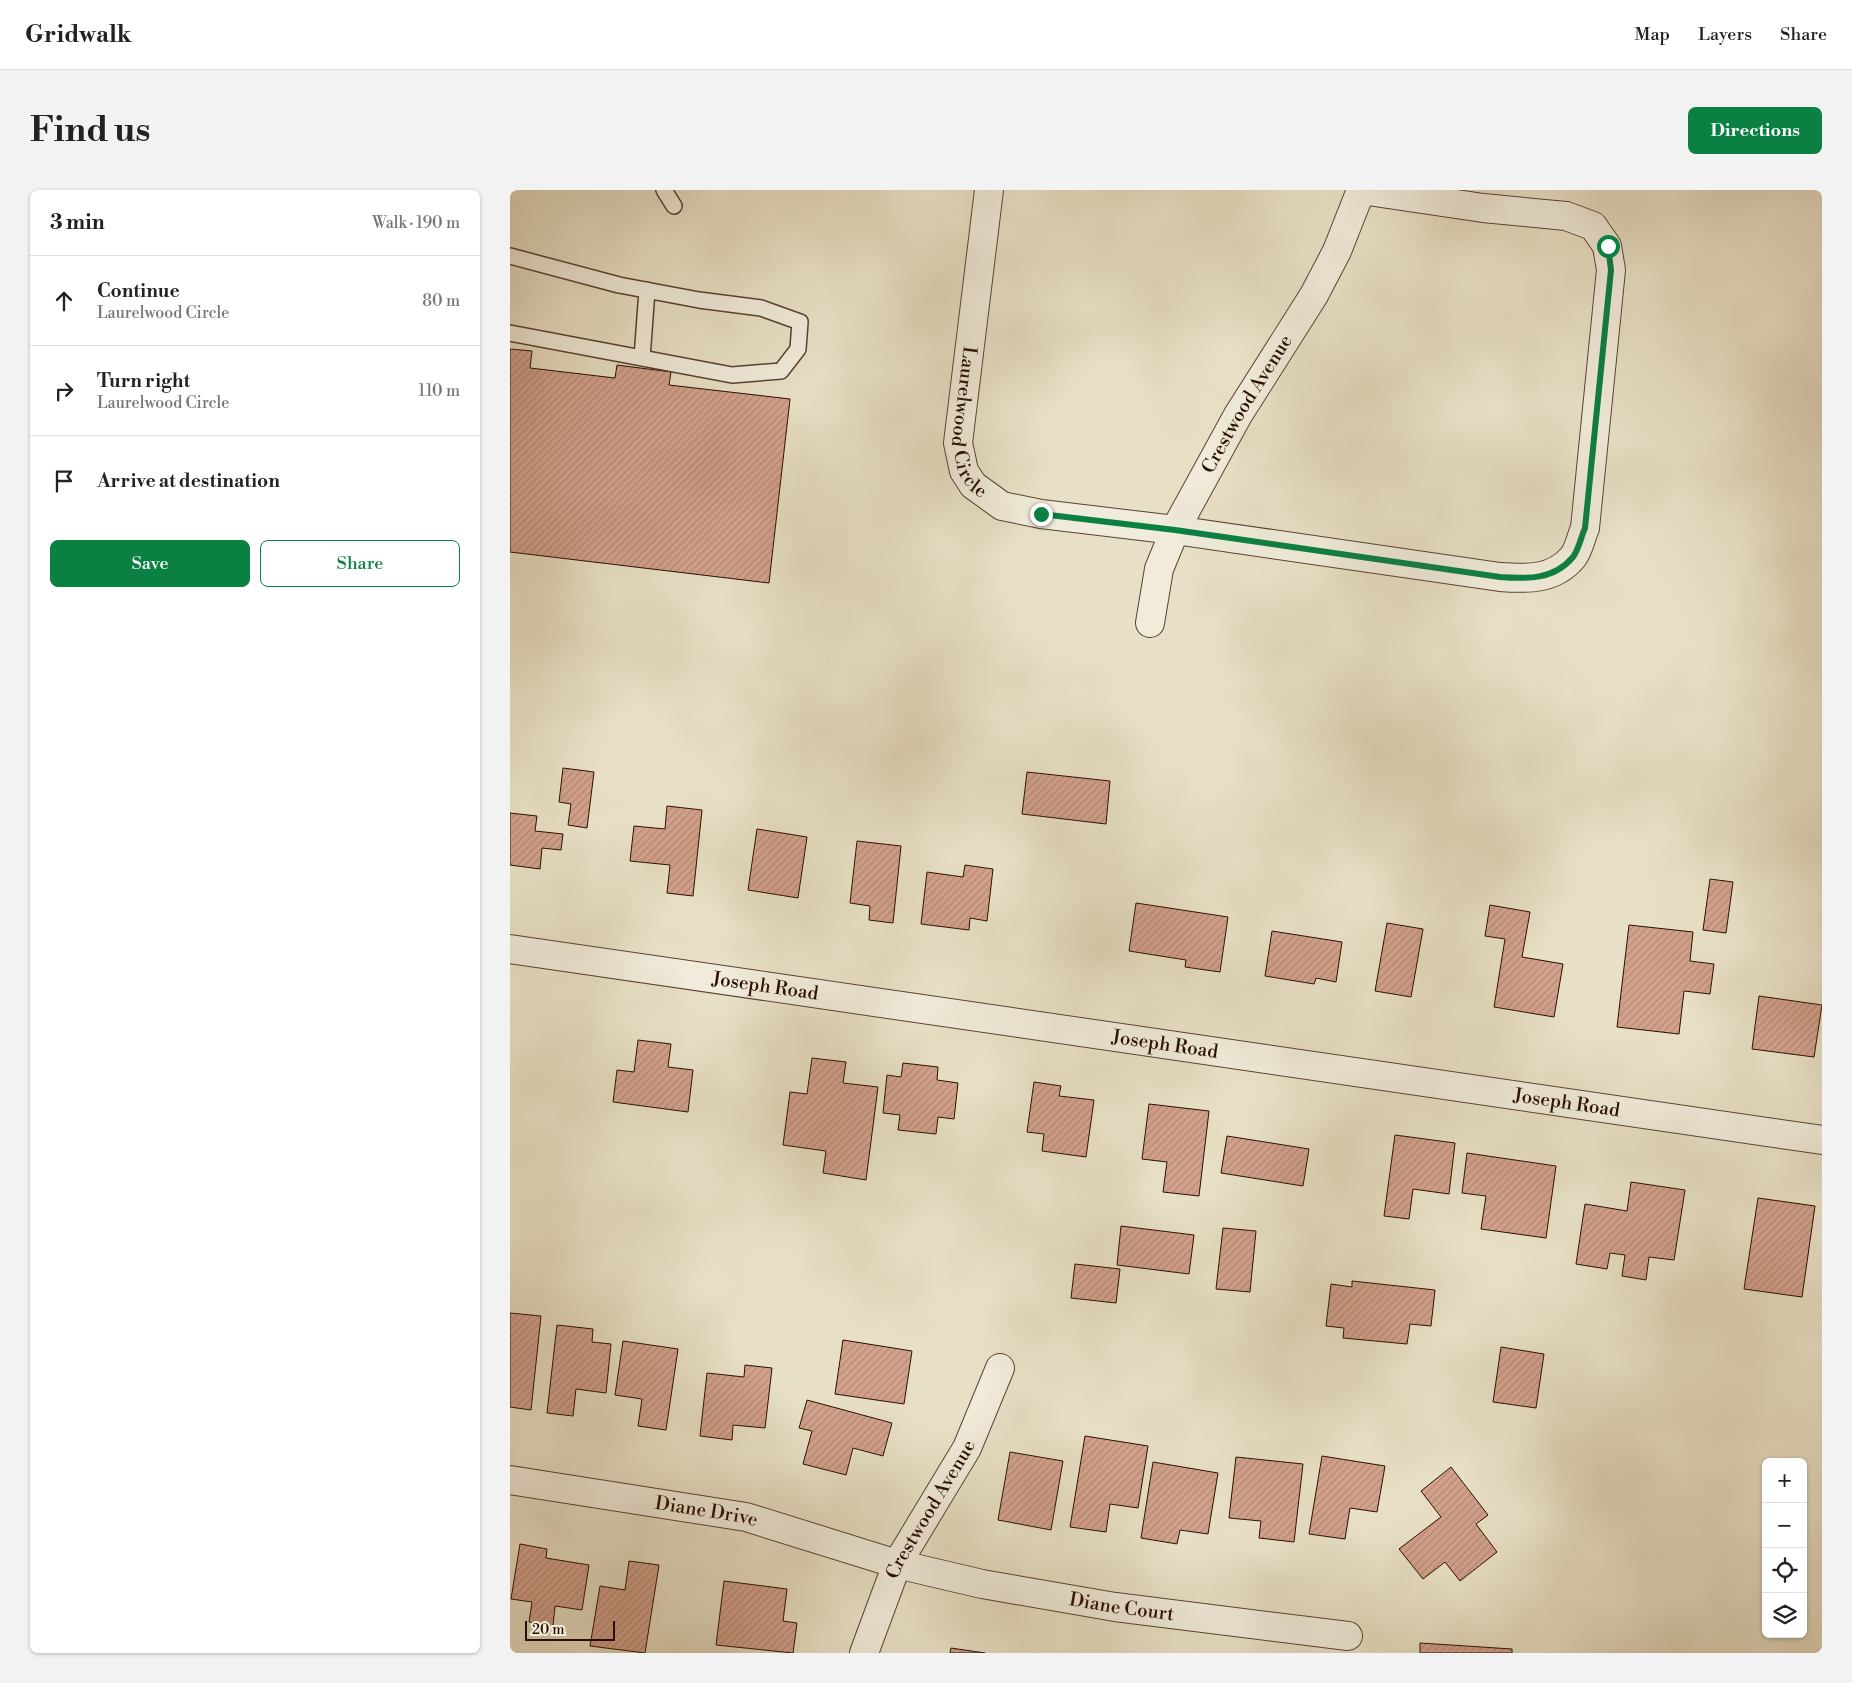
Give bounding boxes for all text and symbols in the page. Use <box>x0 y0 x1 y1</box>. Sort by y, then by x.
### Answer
text: Gridwalk <box>25 20 132 50</box>
text: Map <box>1635 23 1670 46</box>
text: Layers <box>1698 23 1752 46</box>
text: Share <box>1780 23 1827 46</box>
button: Directions <box>1688 107 1822 154</box>
text: Find us <box>30 109 150 152</box>
text: 3 min <box>50 210 105 236</box>
text: Walk · 190 m <box>372 213 460 233</box>
route start <box>1597 235 1620 258</box>
text: Continue <box>97 279 180 303</box>
icon: ahead <box>50 287 78 315</box>
text: 80 m <box>422 291 460 311</box>
text: Laurelwood Circle <box>97 303 229 323</box>
street label: Crestwood Avenue <box>1196 330 1298 478</box>
street label: Laurelwood Circle <box>946 345 992 503</box>
text: Turn right <box>97 369 190 393</box>
icon: right <box>50 377 78 405</box>
text: 110 m <box>418 381 460 401</box>
text: Laurelwood Circle <box>97 393 229 413</box>
icon: arrive <box>50 467 78 495</box>
text: Arrive at destination <box>97 469 280 493</box>
route end <box>1030 503 1053 526</box>
button: Save <box>50 540 250 587</box>
button: Share <box>260 540 460 587</box>
street label: Joseph Road <box>710 966 820 1006</box>
street label: Joseph Road <box>1109 1025 1220 1064</box>
street label: Joseph Road <box>1511 1083 1622 1122</box>
street label: Crestwood Avenue <box>881 1437 981 1582</box>
map controls <box>1762 1458 1807 1638</box>
button: + <box>1762 1458 1807 1503</box>
street label: Diane Drive <box>653 1491 761 1532</box>
button: − <box>1762 1503 1807 1548</box>
button: locate <box>1762 1548 1807 1593</box>
street label: Diane Court <box>1068 1587 1176 1626</box>
button: layers <box>1762 1593 1807 1638</box>
scale bar <box>525 1618 615 1641</box>
text: 20 m <box>532 1621 564 1639</box>

